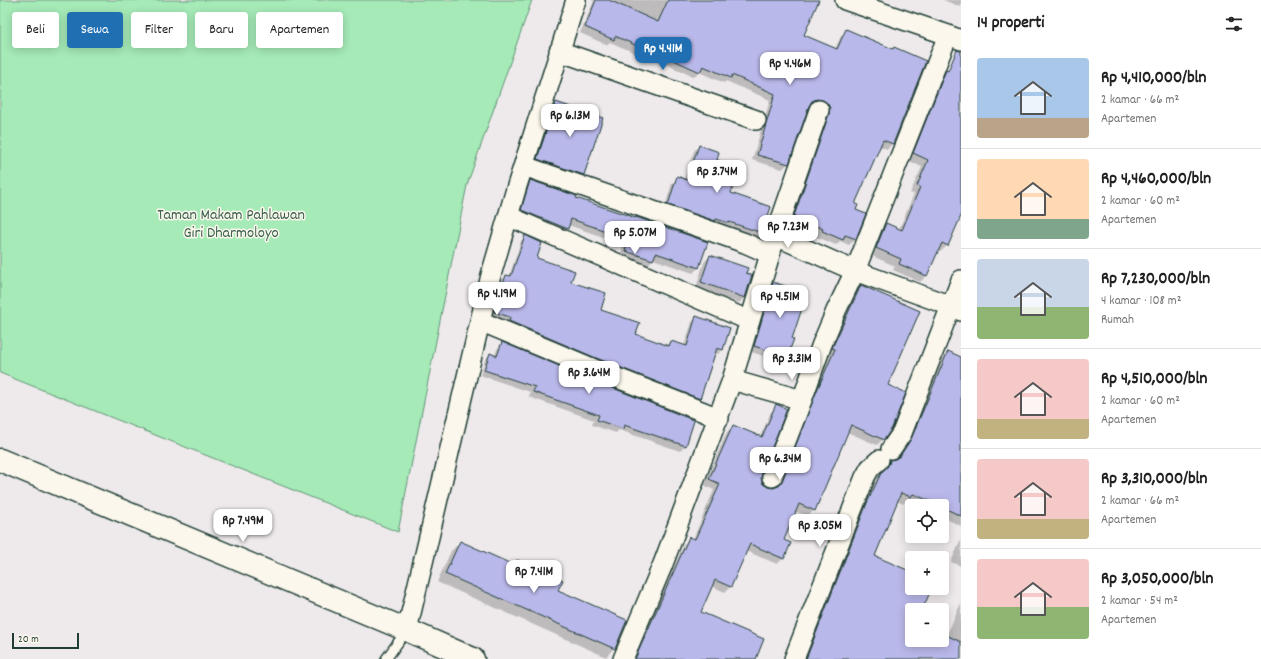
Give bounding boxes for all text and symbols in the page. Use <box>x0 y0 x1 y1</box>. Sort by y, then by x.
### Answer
chip: Beli <box>12 12 59 48</box>
chip: Sewa <box>67 12 123 48</box>
chip: Filter <box>131 12 187 48</box>
chip: Baru <box>195 12 248 48</box>
chip: Apartemen <box>256 12 343 48</box>
text: 14 properti <box>977 12 1044 36</box>
icon: filters <box>1223 13 1245 35</box>
pin: Rp 4.41M <box>622 37 704 71</box>
text: Rp 4.41M <box>644 40 682 59</box>
pin: Rp 4.46M <box>749 52 831 86</box>
text: Rp 4.46M <box>769 55 811 74</box>
text: Rp 4,410,000/bln <box>1101 67 1206 91</box>
icon: home <box>1009 74 1057 122</box>
text: 2 kamar · 66 m² <box>1101 91 1179 110</box>
pin: Rp 6.13M <box>529 104 611 138</box>
text: Rp 6.13M <box>550 107 590 126</box>
text: Apartemen <box>1101 110 1156 129</box>
pin: Rp 3.74M <box>676 160 758 194</box>
text: Rp 3.74M <box>696 163 738 182</box>
text: Rp 4,460,000/bln <box>1101 168 1211 192</box>
icon: home <box>1009 175 1057 223</box>
text: 2 kamar · 60 m² <box>1101 192 1180 211</box>
park label: Taman Makam Pahlawan Giri Dharmoloyo <box>157 204 305 245</box>
text: Apartemen <box>1101 211 1156 230</box>
pin: Rp 7.23M <box>747 215 829 249</box>
text: Rp 7.23M <box>767 218 809 237</box>
pin: Rp 5.07M <box>594 221 676 255</box>
text: Rp 5.07M <box>613 224 657 243</box>
text: Rp 7,230,000/bln <box>1101 268 1210 292</box>
icon: home <box>1009 275 1057 323</box>
pin: Rp 4.19M <box>456 282 538 316</box>
text: Rp 4.19M <box>477 285 517 304</box>
pin: Rp 4.51M <box>739 285 821 319</box>
text: Rp 4.51M <box>760 288 800 307</box>
text: 4 kamar · 108 m² <box>1101 292 1181 311</box>
text: Rumah <box>1101 311 1134 330</box>
pin: Rp 3.31M <box>751 347 833 381</box>
text: Rp 3.31M <box>772 350 812 369</box>
pin: Rp 3.64M <box>548 361 630 395</box>
text: Rp 3.64M <box>568 364 610 383</box>
text: Rp 4,510,000/bln <box>1101 368 1207 392</box>
icon: home <box>1009 375 1057 423</box>
text: 2 kamar · 60 m² <box>1101 392 1180 411</box>
text: Apartemen <box>1101 411 1156 430</box>
pin: Rp 6.34M <box>739 447 821 481</box>
text: Rp 6.34M <box>759 450 801 469</box>
text: Rp 3,310,000/bln <box>1101 468 1207 492</box>
icon: home <box>1009 475 1057 523</box>
text: 2 kamar · 66 m² <box>1101 492 1179 511</box>
map controls <box>905 499 949 647</box>
button: locate <box>905 499 949 543</box>
pin: Rp 7.49M <box>202 509 284 543</box>
text: Apartemen <box>1101 511 1156 530</box>
text: Rp 7.49M <box>222 512 264 531</box>
pin: Rp 3.05M <box>779 514 861 548</box>
text: Rp 3.05M <box>798 517 842 536</box>
button: + <box>905 551 949 595</box>
pin: Rp 7.41M <box>493 560 575 594</box>
text: Rp 7.41M <box>515 563 553 582</box>
text: Rp 3,050,000/bln <box>1101 568 1213 592</box>
icon: home <box>1009 575 1057 623</box>
text: 2 kamar · 54 m² <box>1101 592 1178 611</box>
button: − <box>905 603 949 647</box>
text: Apartemen <box>1101 611 1156 630</box>
scale bar <box>12 631 79 650</box>
text: 20 m <box>18 632 39 648</box>

